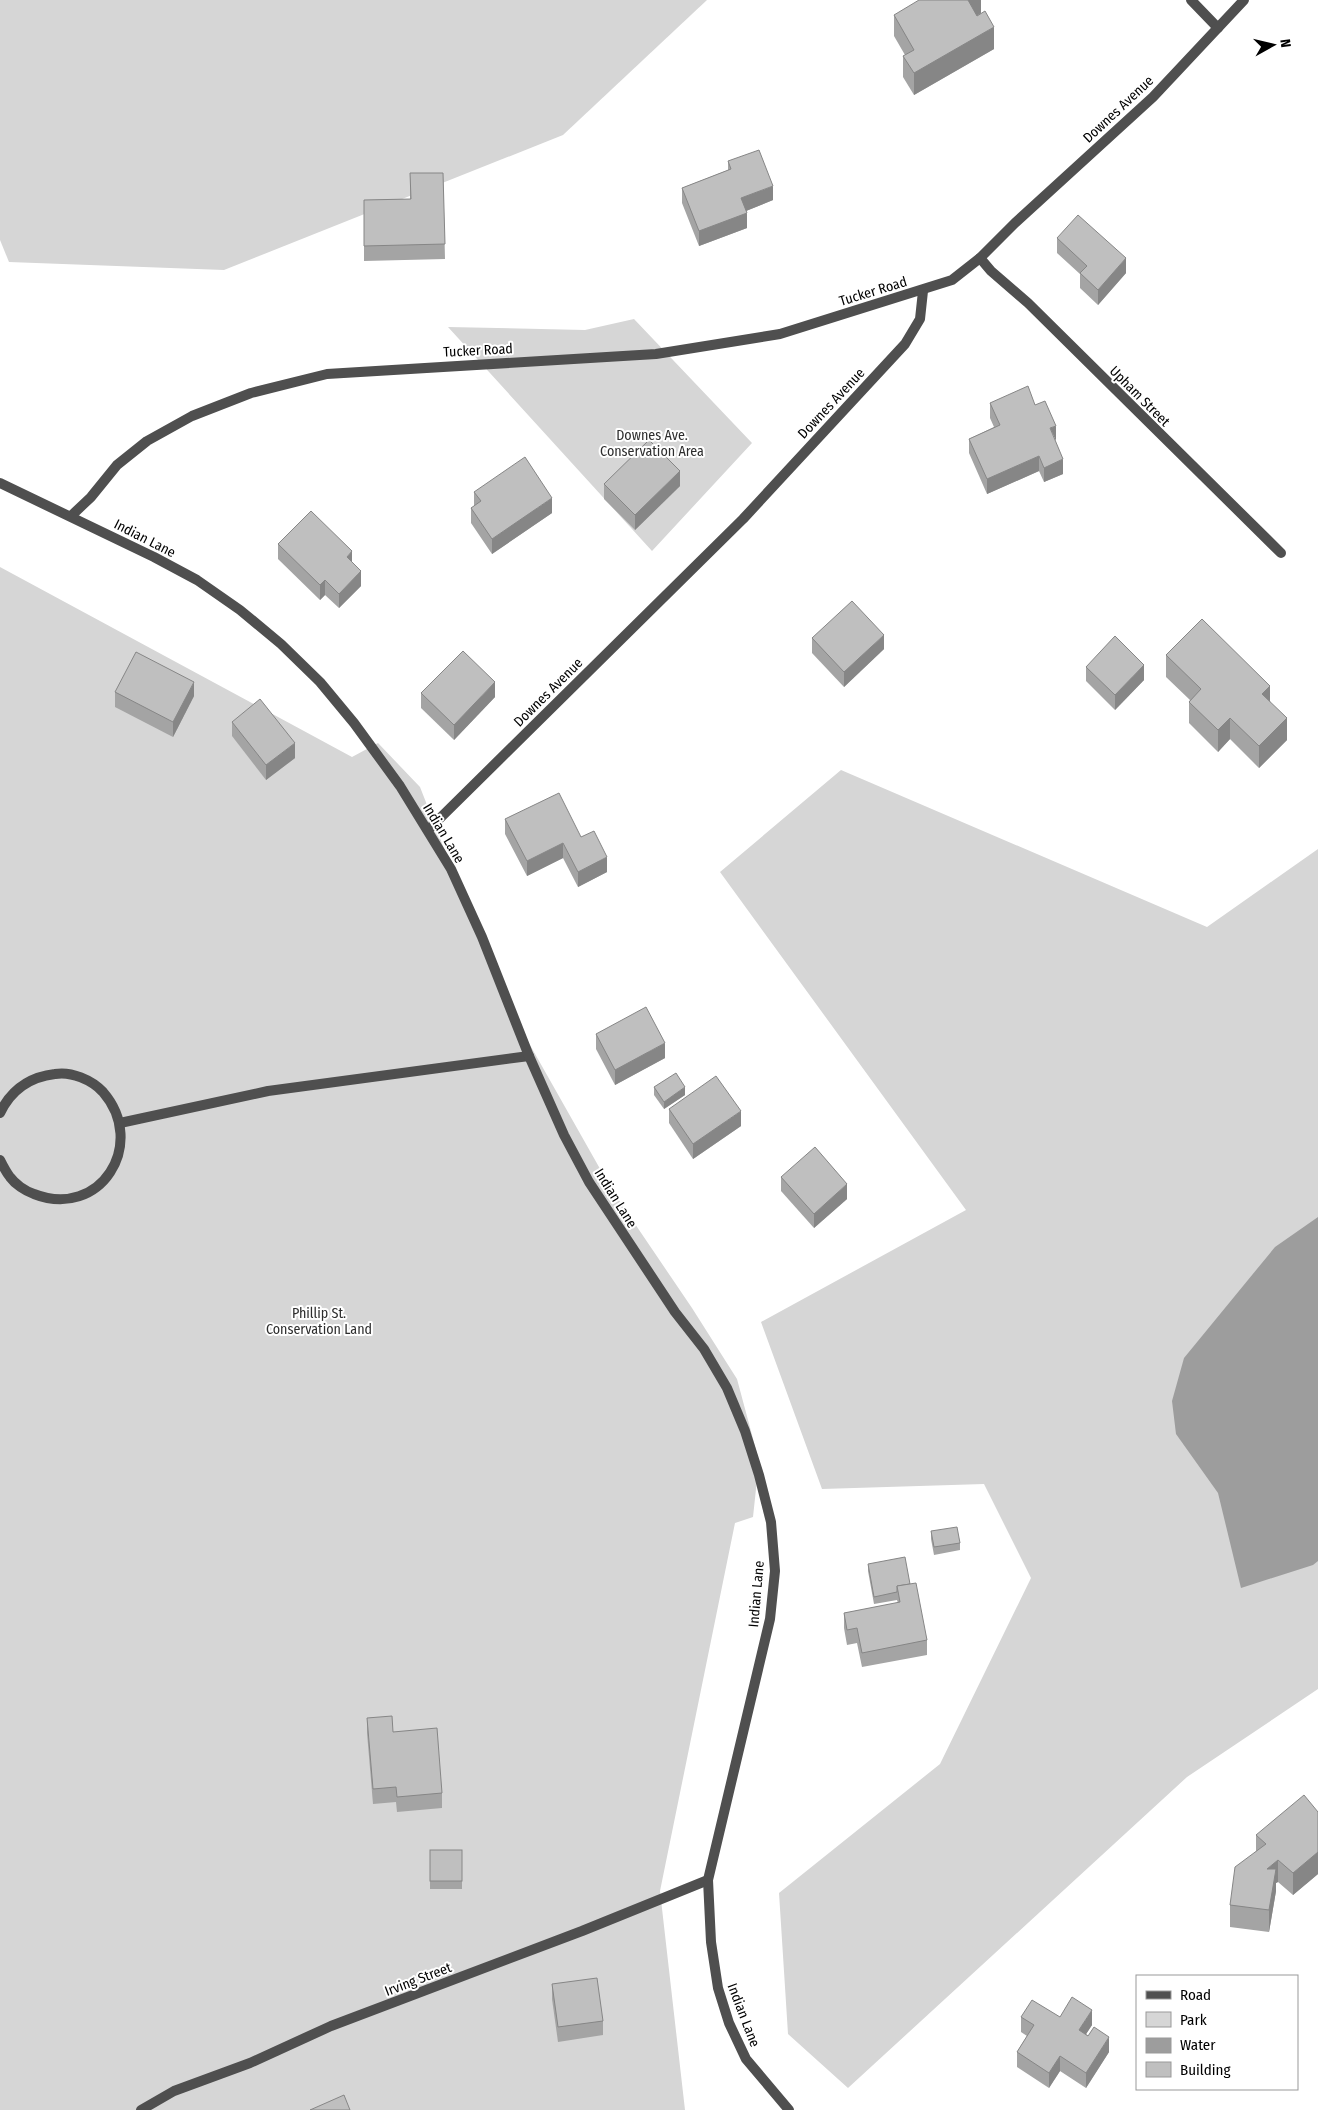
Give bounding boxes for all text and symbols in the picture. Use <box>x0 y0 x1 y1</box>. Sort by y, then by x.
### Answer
north arrow <box>1248 20 1298 70</box>
text: N <box>1276 38 1294 49</box>
street label: Downes Avenue <box>1080 72 1157 146</box>
street label: Tucker Road <box>837 273 909 310</box>
street label: Tucker Road <box>443 340 513 361</box>
street label: Upham Street <box>1106 363 1174 430</box>
street label: Downes Avenue <box>794 364 868 442</box>
park label: Downes Ave. Conservation Area <box>600 427 704 460</box>
street label: Indian Lane <box>111 516 178 561</box>
street label: Downes Avenue <box>510 654 586 730</box>
street label: Indian Lane <box>419 800 468 866</box>
street label: Indian Lane <box>591 1165 641 1231</box>
park label: Phillip St. Conservation Land <box>266 1305 372 1338</box>
street label: Indian Lane <box>745 1560 768 1628</box>
street label: Irving Street <box>382 1959 454 2000</box>
legend <box>1136 1975 1298 2090</box>
street label: Indian Lane <box>724 1981 763 2050</box>
text: Road <box>1180 1986 1211 2004</box>
text: Park <box>1180 2011 1207 2029</box>
text: Water <box>1180 2036 1216 2054</box>
text: Building <box>1180 2061 1231 2079</box>

